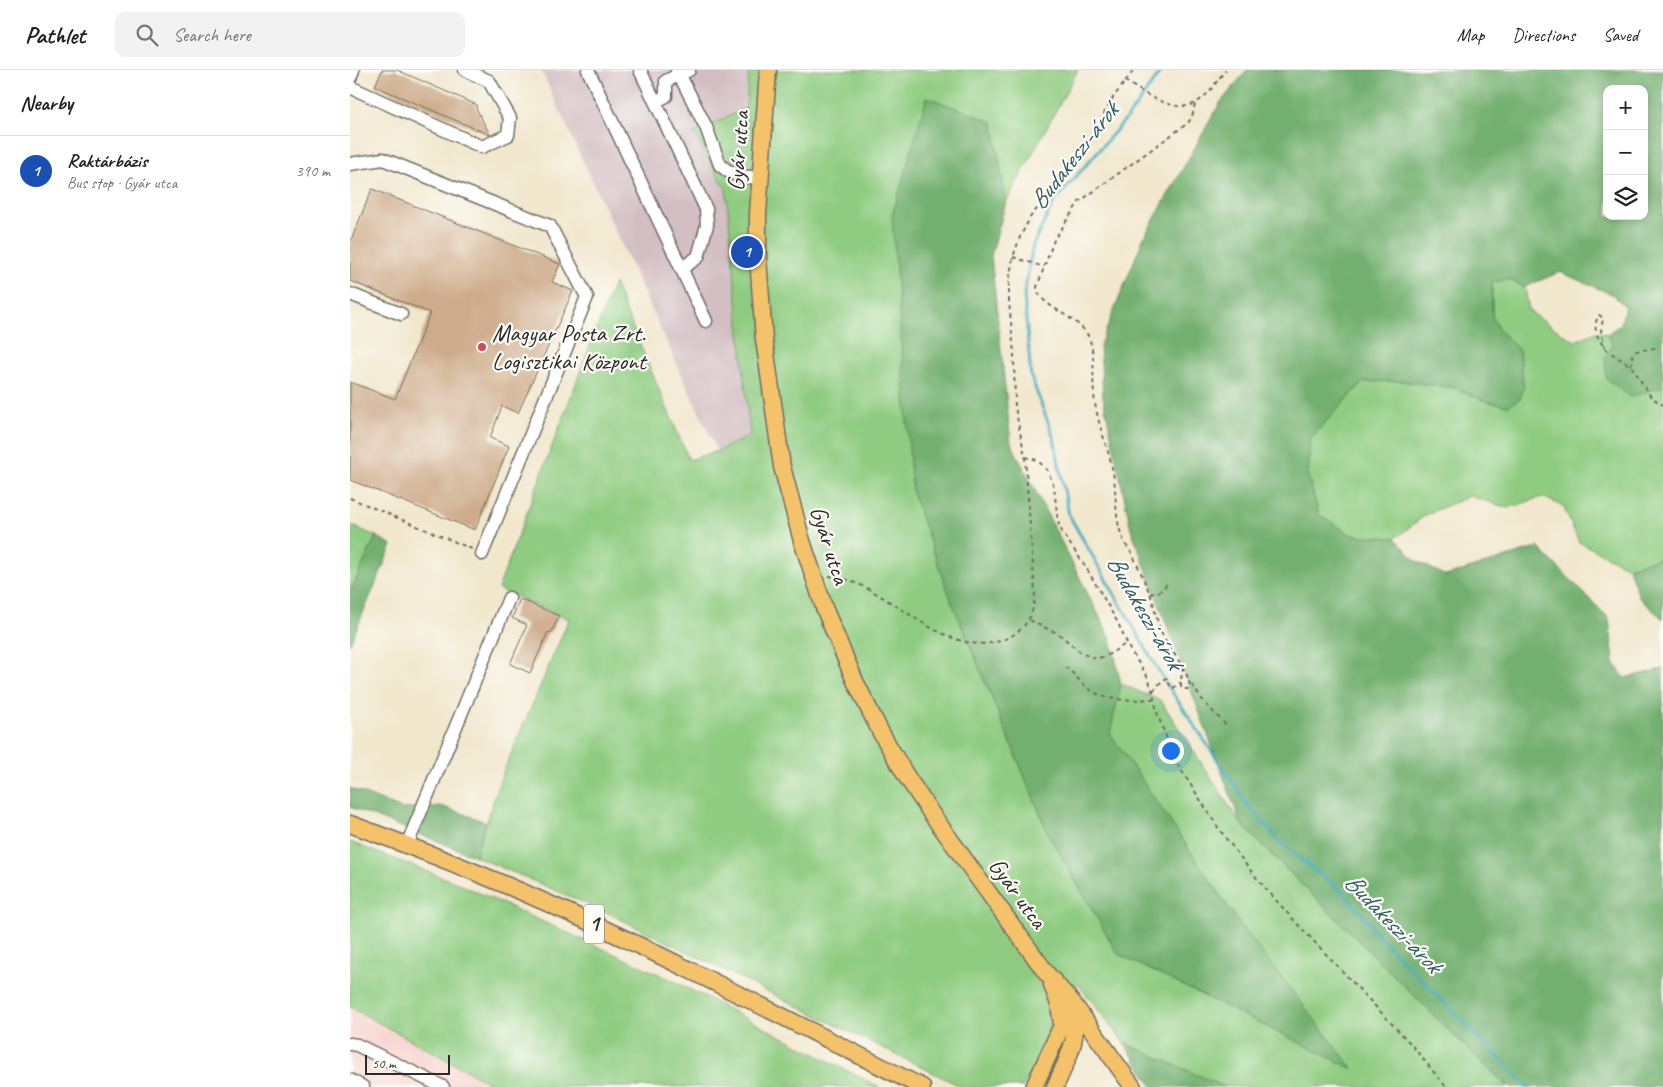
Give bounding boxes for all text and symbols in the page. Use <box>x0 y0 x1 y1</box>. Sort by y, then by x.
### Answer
search box <box>115 12 465 57</box>
text: Pathlet <box>25 20 85 50</box>
icon: search <box>133 21 161 49</box>
text: Search here <box>173 23 251 47</box>
text: Map <box>1457 24 1484 46</box>
text: Directions <box>1512 24 1575 46</box>
text: Saved <box>1603 24 1638 46</box>
map controls <box>1603 85 1648 220</box>
button: + <box>1603 85 1648 130</box>
text: Nearby <box>20 90 73 116</box>
water label: Budakeszi-árok <box>1022 93 1128 216</box>
street label: Gyár utca <box>720 109 756 192</box>
button: − <box>1603 130 1648 175</box>
text: Raktárbázis <box>67 149 147 173</box>
text: 1 <box>32 161 40 181</box>
text: 390 m <box>296 161 330 181</box>
text: Bus stop · Gyár utca <box>67 173 177 193</box>
button: layers <box>1603 175 1648 220</box>
pin: 1 <box>731 233 763 271</box>
place label: Magyar Posta Zrt. Logisztikai Központ <box>492 318 648 376</box>
marker: Magyar Posta Zrt. Logisztikai Központ <box>476 341 488 353</box>
street label: Gyár utca <box>803 502 857 589</box>
water label: Budakeszi-árok <box>1099 549 1192 678</box>
your location <box>1158 738 1184 764</box>
street label: Gyár utca <box>982 852 1055 935</box>
water label: Budakeszi-árok <box>1337 866 1451 982</box>
road number: 1 <box>584 904 604 944</box>
scale bar <box>365 1052 450 1075</box>
text: 50 m <box>372 1055 396 1072</box>

